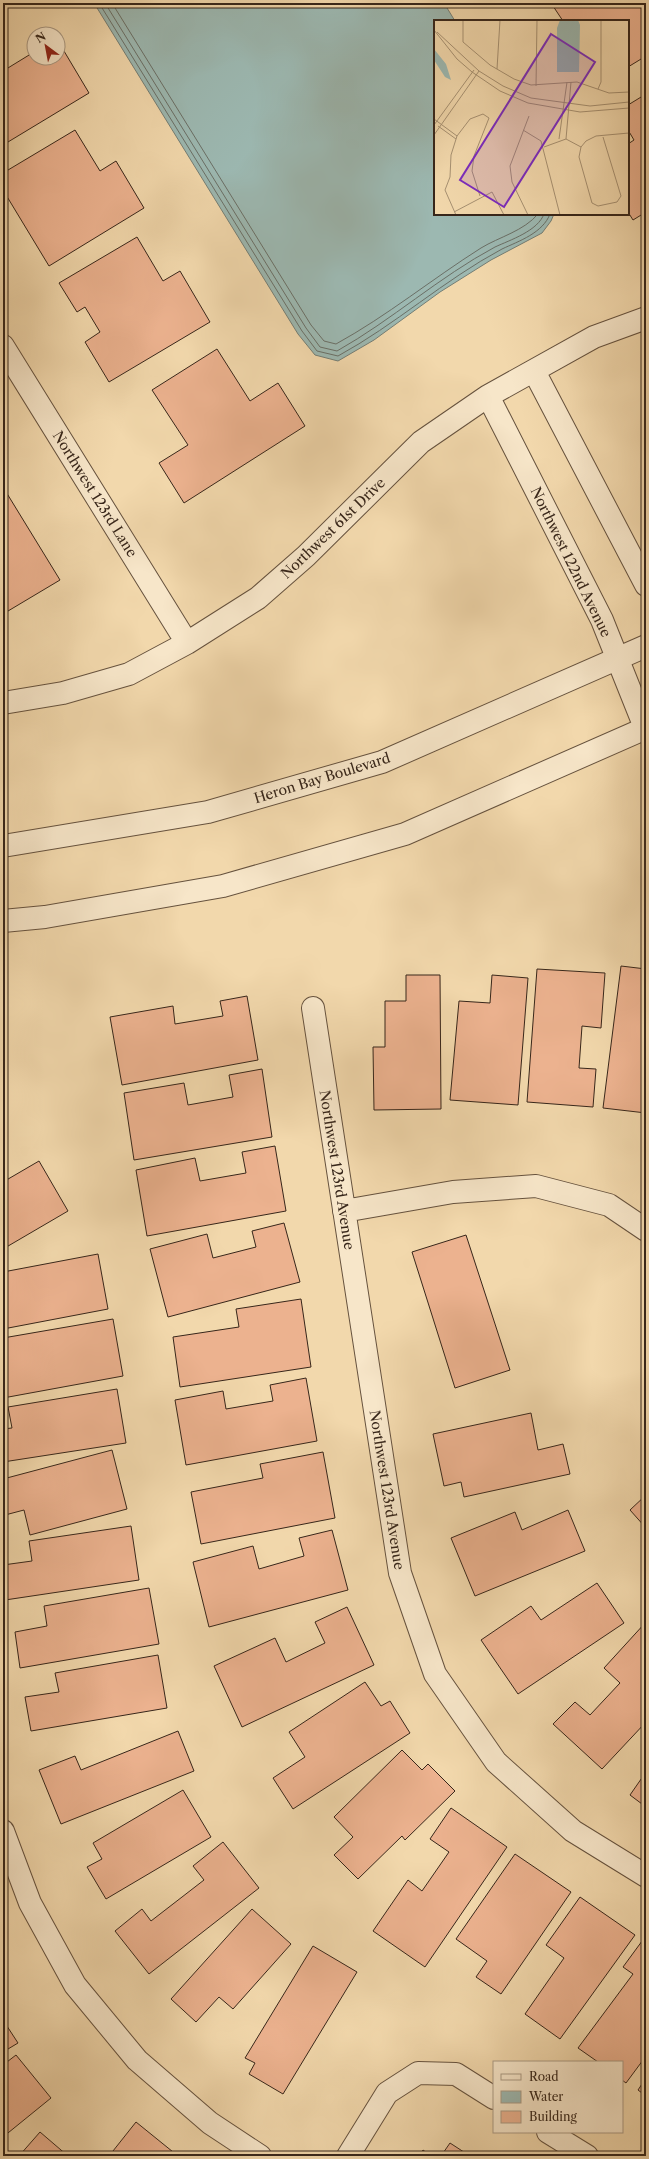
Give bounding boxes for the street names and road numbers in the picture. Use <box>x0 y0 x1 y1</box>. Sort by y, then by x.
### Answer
street label: Northwest 123rd Lane <box>49 428 141 561</box>
street label: Northwest 61st Drive <box>277 474 389 582</box>
street label: Northwest 122nd Avenue <box>527 484 615 640</box>
street label: Heron Bay Boulevard <box>252 749 393 807</box>
street label: Northwest 123rd Avenue <box>315 1089 359 1251</box>
street label: Northwest 123rd Avenue <box>365 1409 409 1571</box>

